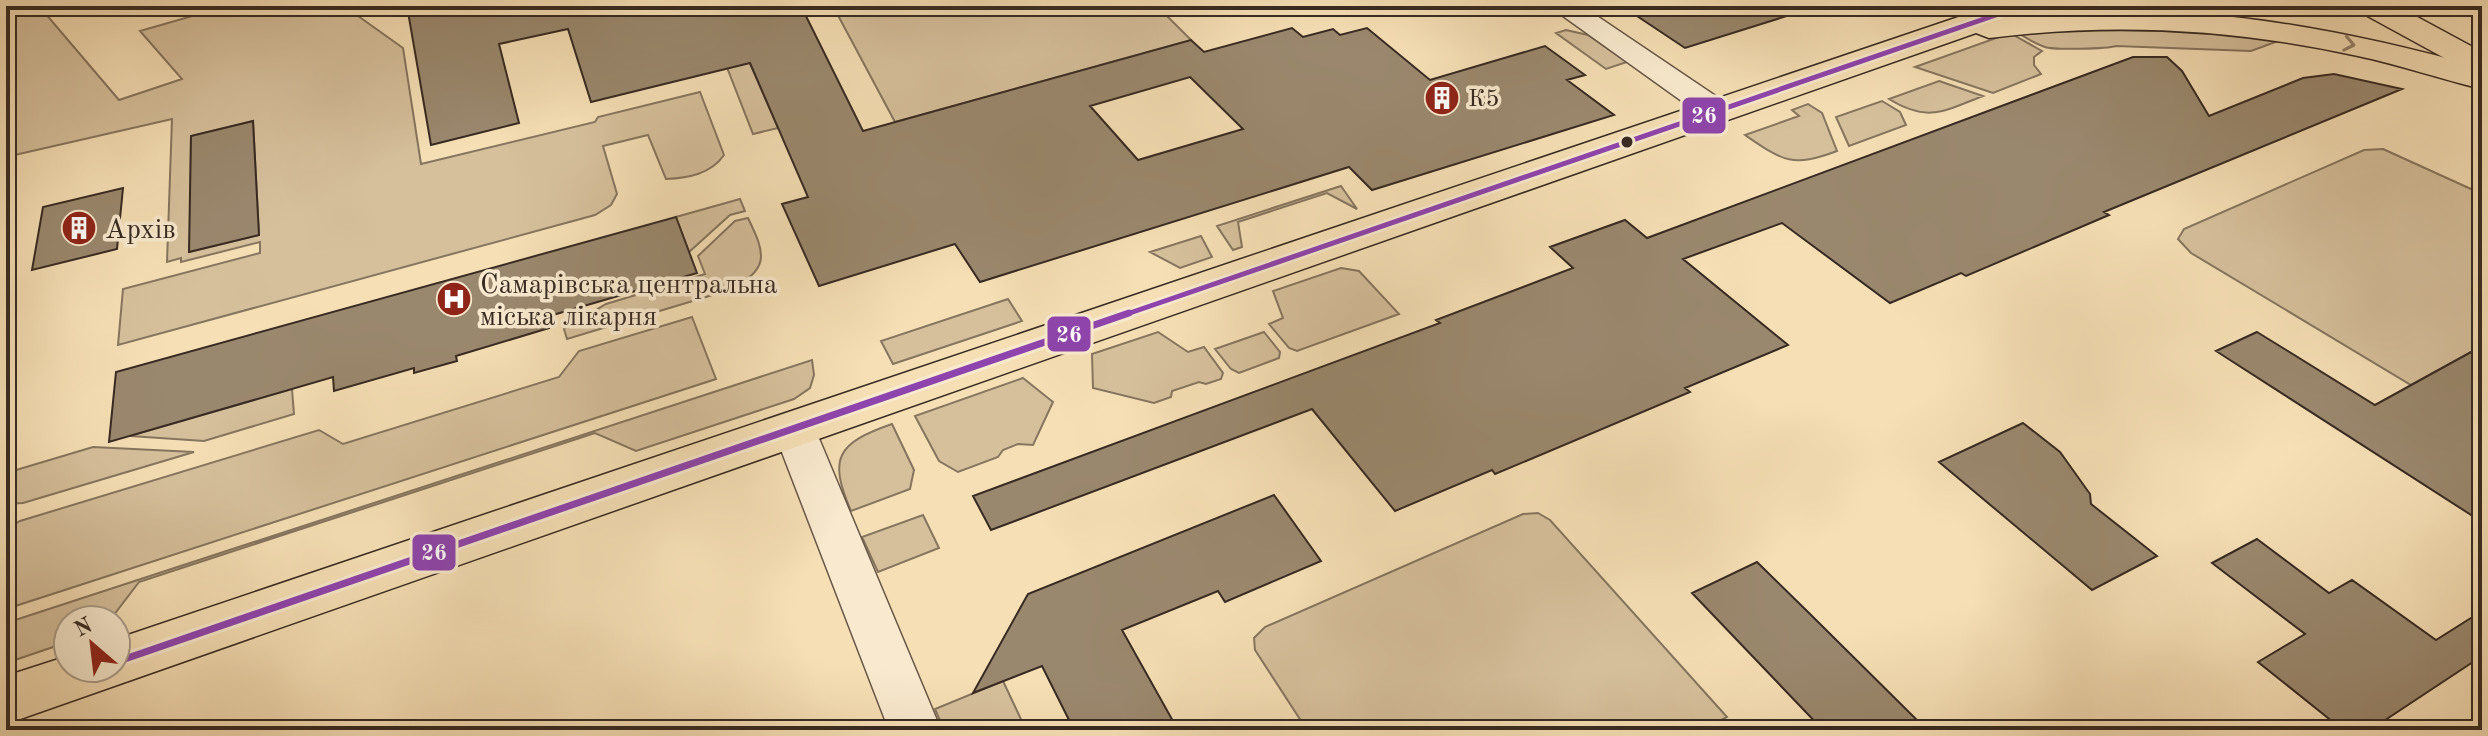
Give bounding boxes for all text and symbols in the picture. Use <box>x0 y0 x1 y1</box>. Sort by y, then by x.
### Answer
one-way arrow <box>2342 35 2356 52</box>
building icon: К5 <box>1423 79 1461 117</box>
place label: К5 <box>1468 88 1499 112</box>
line badge: 26 <box>1681 96 1727 135</box>
text: 26 <box>1691 106 1717 128</box>
unlabelled marker <box>1619 134 1635 150</box>
building icon: Архів <box>60 209 98 247</box>
place label: Архів <box>105 217 176 245</box>
place label: Самарівська центральна міська лікарня <box>480 272 778 332</box>
hospital icon: Самарівська центральна міська лікарня <box>435 280 473 318</box>
line badge: 26 <box>1046 315 1092 353</box>
text: 26 <box>1056 325 1082 347</box>
line badge: 26 <box>411 533 457 572</box>
text: 26 <box>421 543 447 565</box>
north arrow <box>52 604 132 684</box>
text: N <box>71 614 96 642</box>

